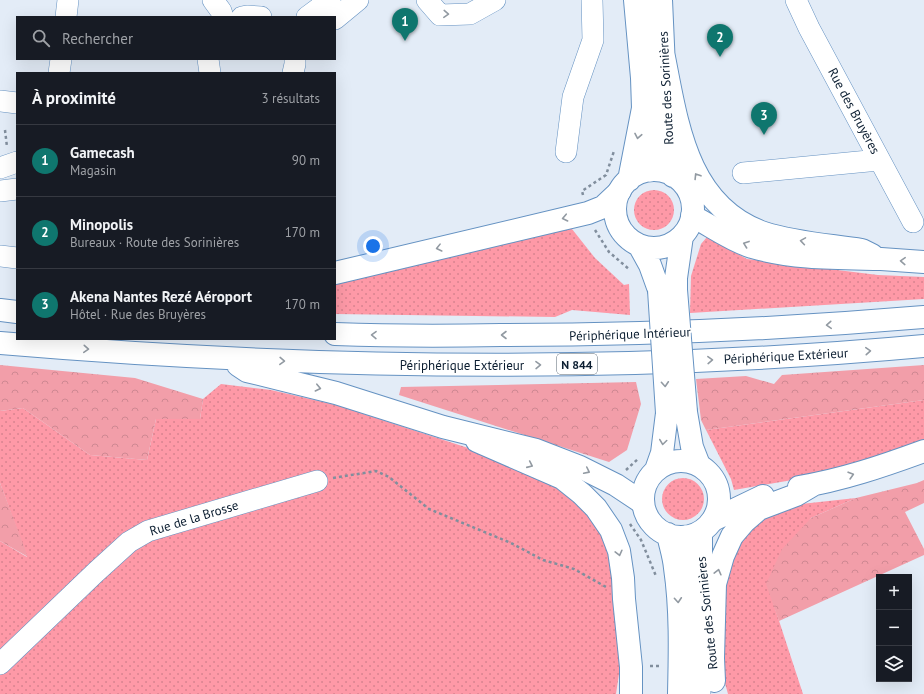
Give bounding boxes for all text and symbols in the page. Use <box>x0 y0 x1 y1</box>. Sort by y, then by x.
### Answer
pin: 1 <box>392 8 418 41</box>
one-way arrow <box>443 10 449 18</box>
search box <box>16 16 336 60</box>
pin: 2 <box>707 24 733 57</box>
icon: search <box>30 27 52 49</box>
text: Rechercher <box>62 29 133 48</box>
street label: Route des Sorinières <box>655 31 677 145</box>
street label: Rue des Bruyères <box>824 65 884 157</box>
text: À proximité <box>32 87 116 109</box>
text: 3 résultats <box>261 90 320 107</box>
pin: 3 <box>751 102 777 135</box>
one-way arrow <box>634 133 642 139</box>
text: Gamecash <box>70 143 135 162</box>
text: 1 <box>41 152 49 169</box>
text: 90 m <box>292 152 320 169</box>
text: Magasin <box>70 162 116 179</box>
one-way arrow <box>695 173 702 180</box>
one-way arrow <box>562 213 569 222</box>
text: Minopolis <box>70 215 133 234</box>
text: 2 <box>41 224 49 241</box>
text: 170 m <box>285 224 320 241</box>
text: Bureaux · Route des Sorinières <box>70 234 239 251</box>
your location <box>363 236 383 256</box>
one-way arrow <box>800 238 806 246</box>
one-way arrow <box>743 241 750 249</box>
one-way arrow <box>436 243 443 252</box>
one-way arrow <box>900 256 906 265</box>
text: Akena Nantes Rezé Aéroport <box>70 287 252 306</box>
text: 3 <box>41 296 49 313</box>
text: 170 m <box>285 296 320 313</box>
text: Hôtel · Rue des Bruyères <box>70 306 206 323</box>
one-way arrow <box>826 320 832 329</box>
street label: Périphérique Intérieur <box>569 323 692 345</box>
one-way arrow <box>371 331 377 339</box>
one-way arrow <box>501 331 507 339</box>
street label: Périphérique Extérieur <box>723 344 849 368</box>
one-way arrow <box>83 345 89 354</box>
one-way arrow <box>865 346 871 355</box>
road number: N 844 <box>557 354 597 374</box>
one-way arrow <box>707 356 713 364</box>
one-way arrow <box>279 357 285 365</box>
street label: Périphérique Extérieur <box>400 357 525 374</box>
one-way arrow <box>535 361 541 369</box>
one-way arrow <box>661 381 670 387</box>
one-way arrow <box>315 384 321 392</box>
one-way arrow <box>659 439 668 445</box>
one-way arrow <box>526 460 534 468</box>
one-way arrow <box>583 466 591 474</box>
one-way arrow <box>847 471 854 480</box>
street label: Rue de la Brosse <box>148 496 240 540</box>
one-way arrow <box>614 550 622 556</box>
street label: Route des Sorinières <box>693 556 721 670</box>
one-way arrow <box>714 569 722 575</box>
map controls <box>876 574 912 682</box>
button: + <box>876 574 912 610</box>
one-way arrow <box>673 597 682 603</box>
button: − <box>876 610 912 646</box>
button: layers <box>876 646 912 682</box>

